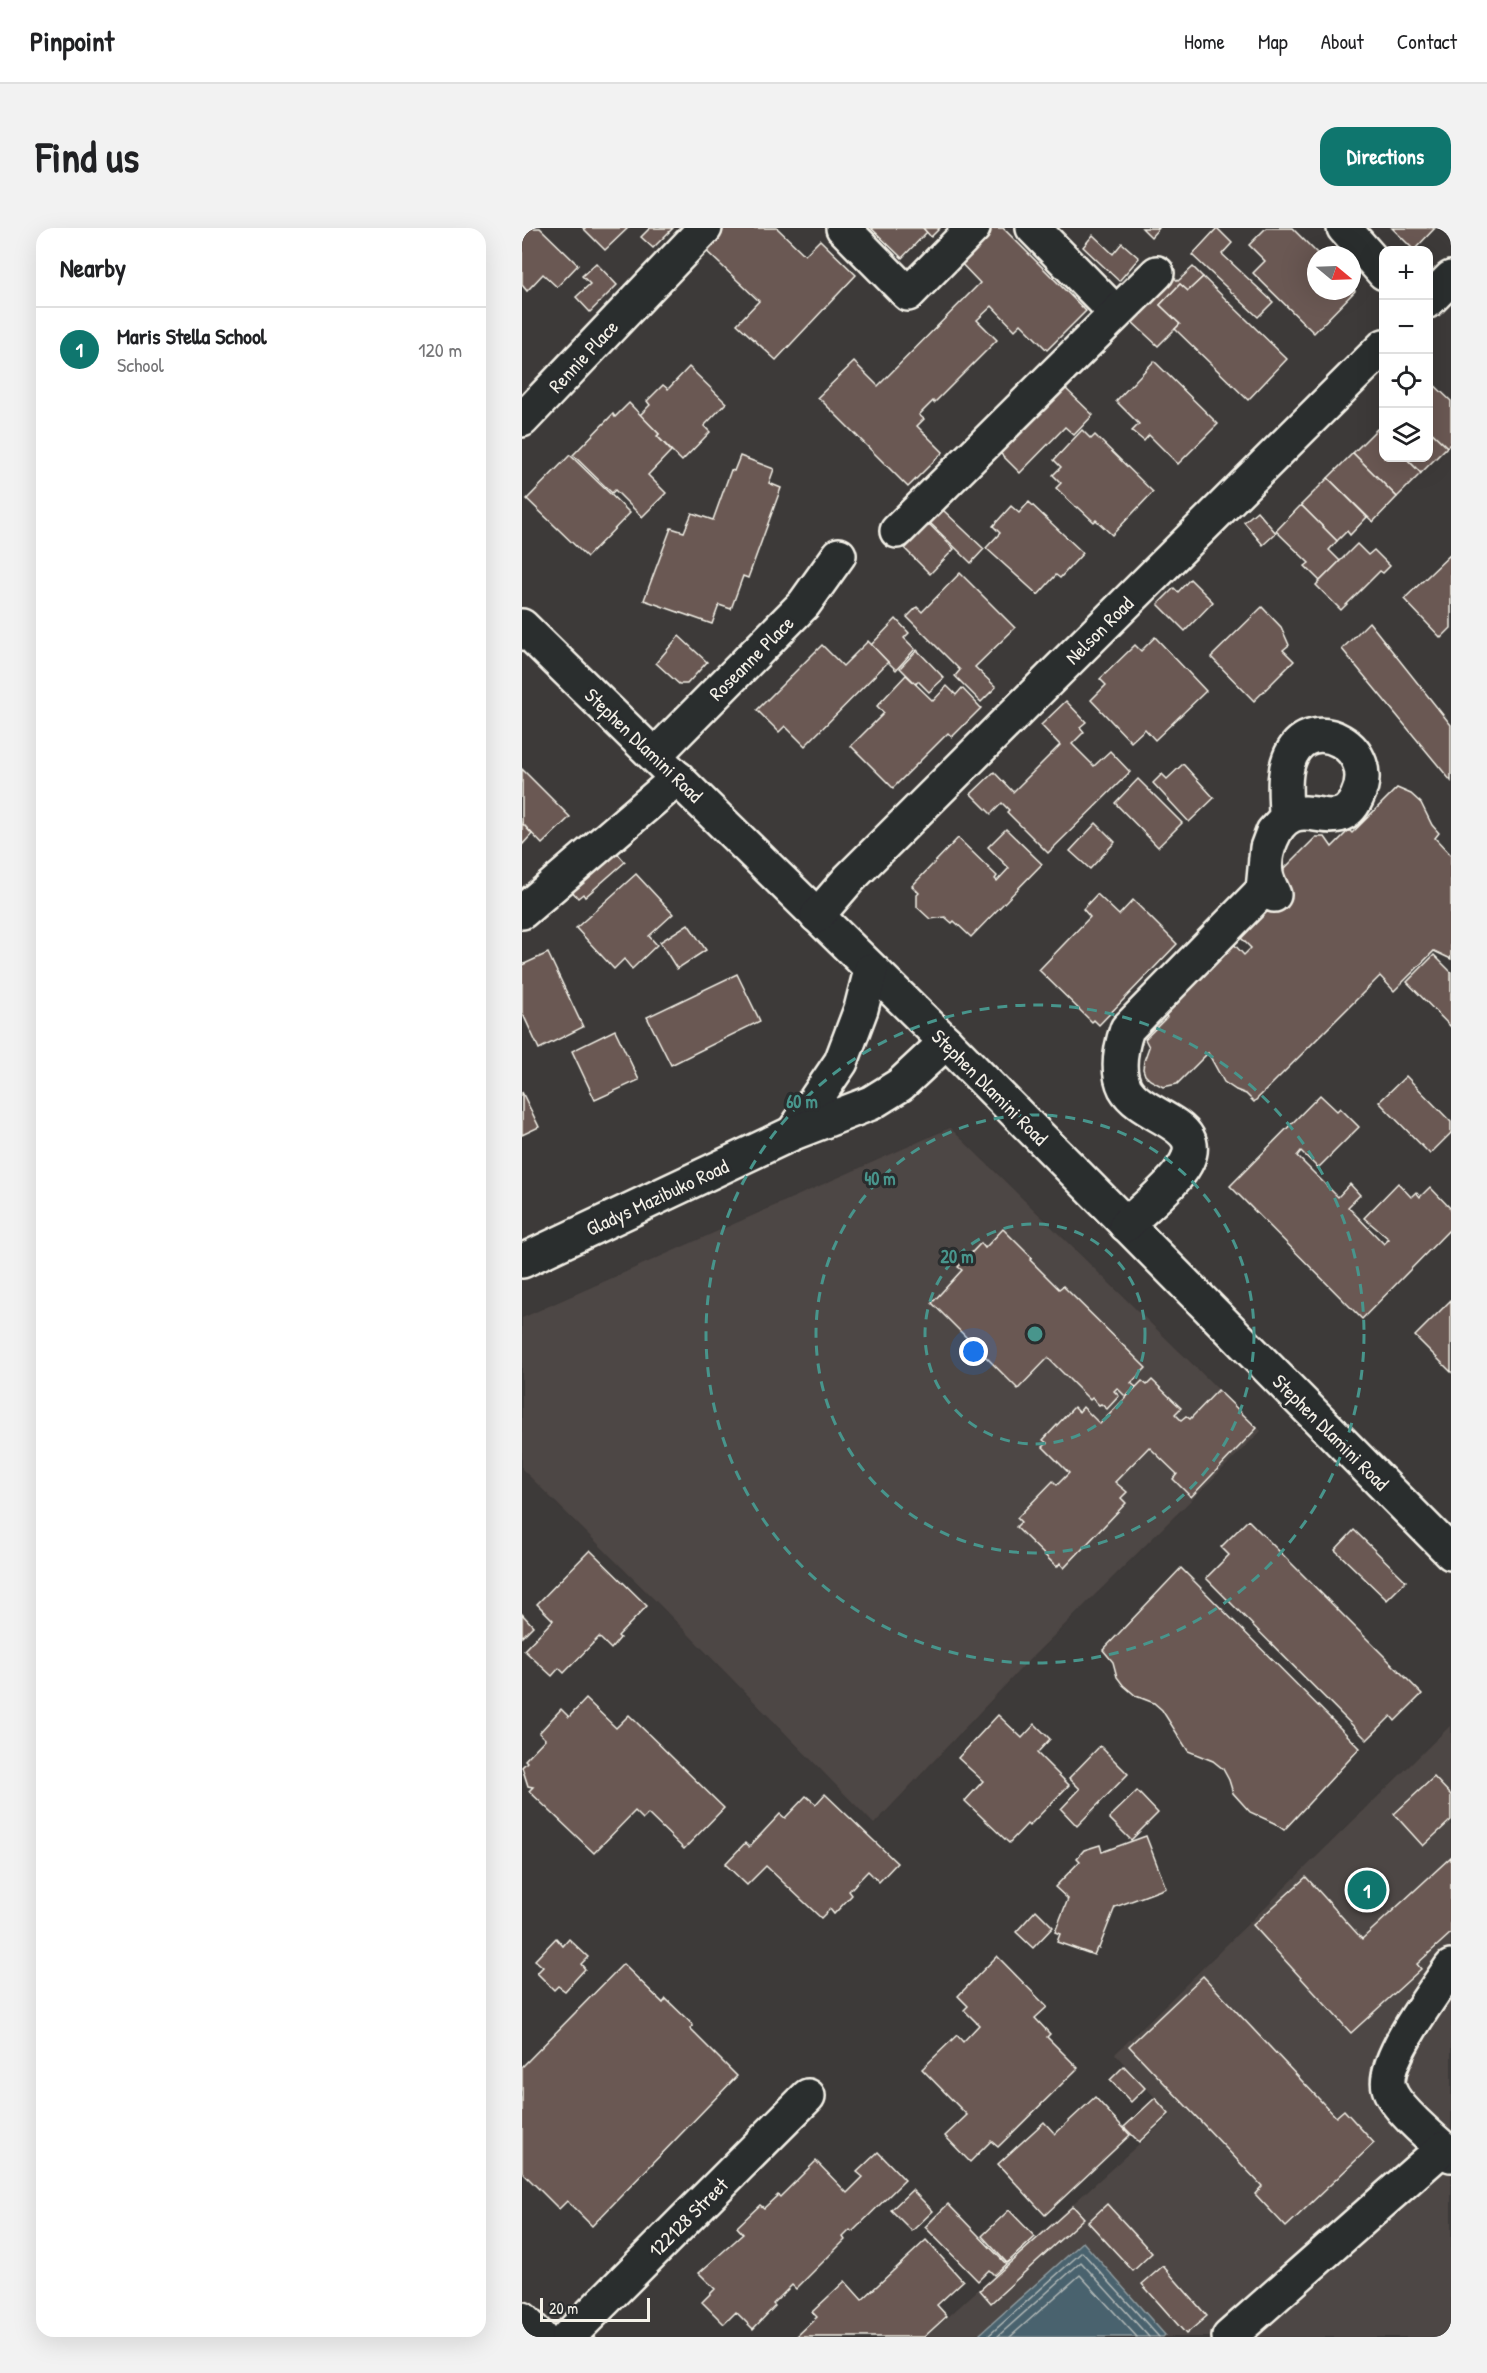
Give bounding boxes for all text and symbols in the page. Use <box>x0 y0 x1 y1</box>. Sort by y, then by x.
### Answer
text: Pinpoint <box>30 22 114 60</box>
text: Home <box>1184 27 1225 56</box>
text: Map <box>1258 27 1288 56</box>
text: About <box>1321 27 1364 56</box>
text: Contact <box>1397 27 1457 56</box>
button: Directions <box>1320 127 1451 186</box>
text: Find us <box>36 128 139 185</box>
north arrow <box>1307 246 1361 300</box>
map controls <box>1379 246 1433 462</box>
button: + <box>1379 246 1433 300</box>
text: Nearby <box>60 250 126 285</box>
button: − <box>1379 300 1433 354</box>
street label: Rennie Place <box>542 314 624 398</box>
text: Maris Stella School <box>117 321 267 351</box>
text: 1 <box>76 336 83 363</box>
text: 120 m <box>418 336 462 363</box>
text: School <box>117 351 164 378</box>
button: locate <box>1379 354 1433 408</box>
button: layers <box>1379 408 1433 462</box>
street label: Nelson Road <box>1059 590 1139 670</box>
street label: Roseanne Place <box>703 610 799 706</box>
street label: Stephen Dlamini Road <box>579 682 709 808</box>
street label: Stephen Dlamini Road <box>926 1023 1054 1151</box>
text: 60 m <box>786 1089 818 1114</box>
street label: Gladys Mazibuko Road <box>581 1152 733 1242</box>
text: 40 m <box>864 1166 896 1191</box>
text: 20 m <box>941 1244 973 1269</box>
centre of rings <box>1025 1324 1045 1344</box>
your location <box>959 1337 988 1366</box>
street label: Stephen Dlamini Road <box>1267 1368 1395 1496</box>
pin: 1 <box>1348 1868 1386 1912</box>
street label: 122128 Street <box>642 2170 735 2263</box>
scale bar <box>540 2295 650 2322</box>
text: 20 m <box>549 2297 578 2319</box>

